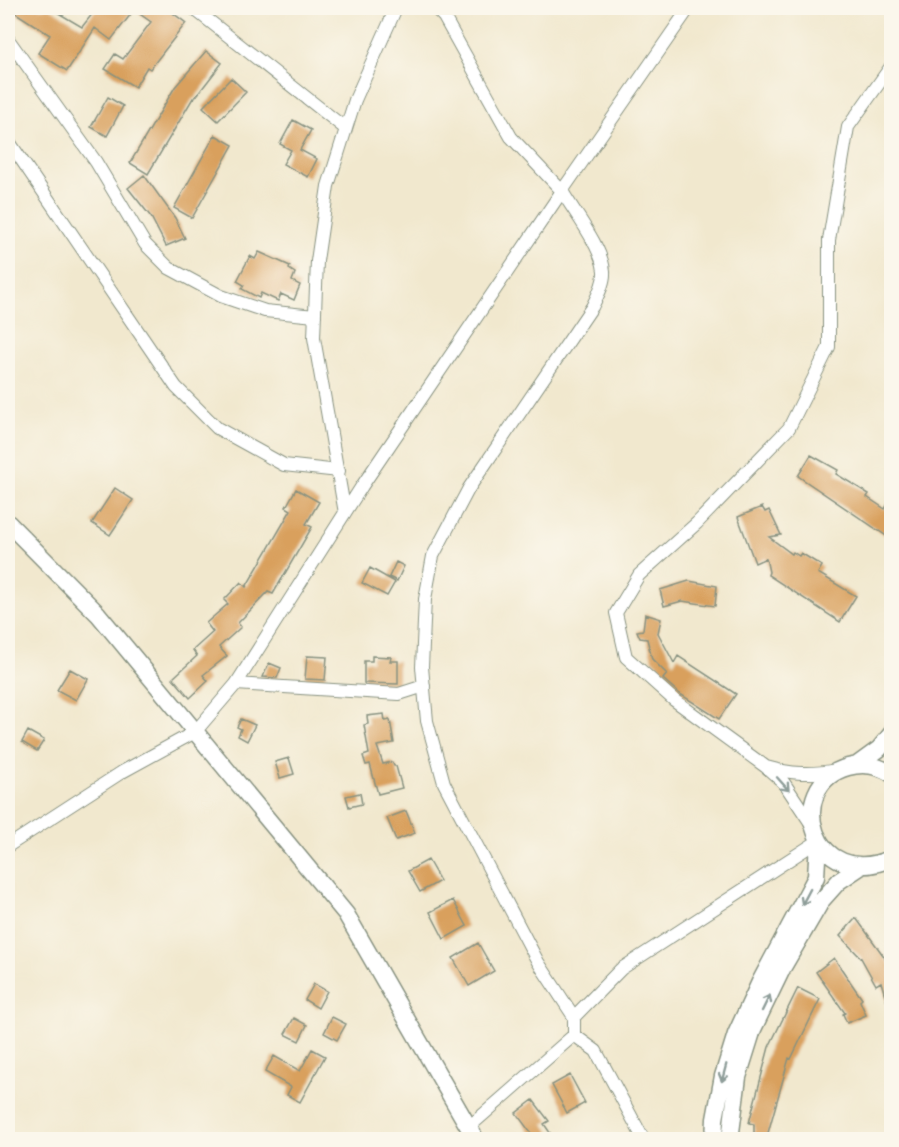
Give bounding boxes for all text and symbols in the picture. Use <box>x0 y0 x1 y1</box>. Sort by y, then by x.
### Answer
one-way arrow <box>776 776 790 791</box>
one-way arrow <box>800 887 811 905</box>
one-way arrow <box>760 994 772 1012</box>
one-way arrow <box>718 1063 729 1082</box>

